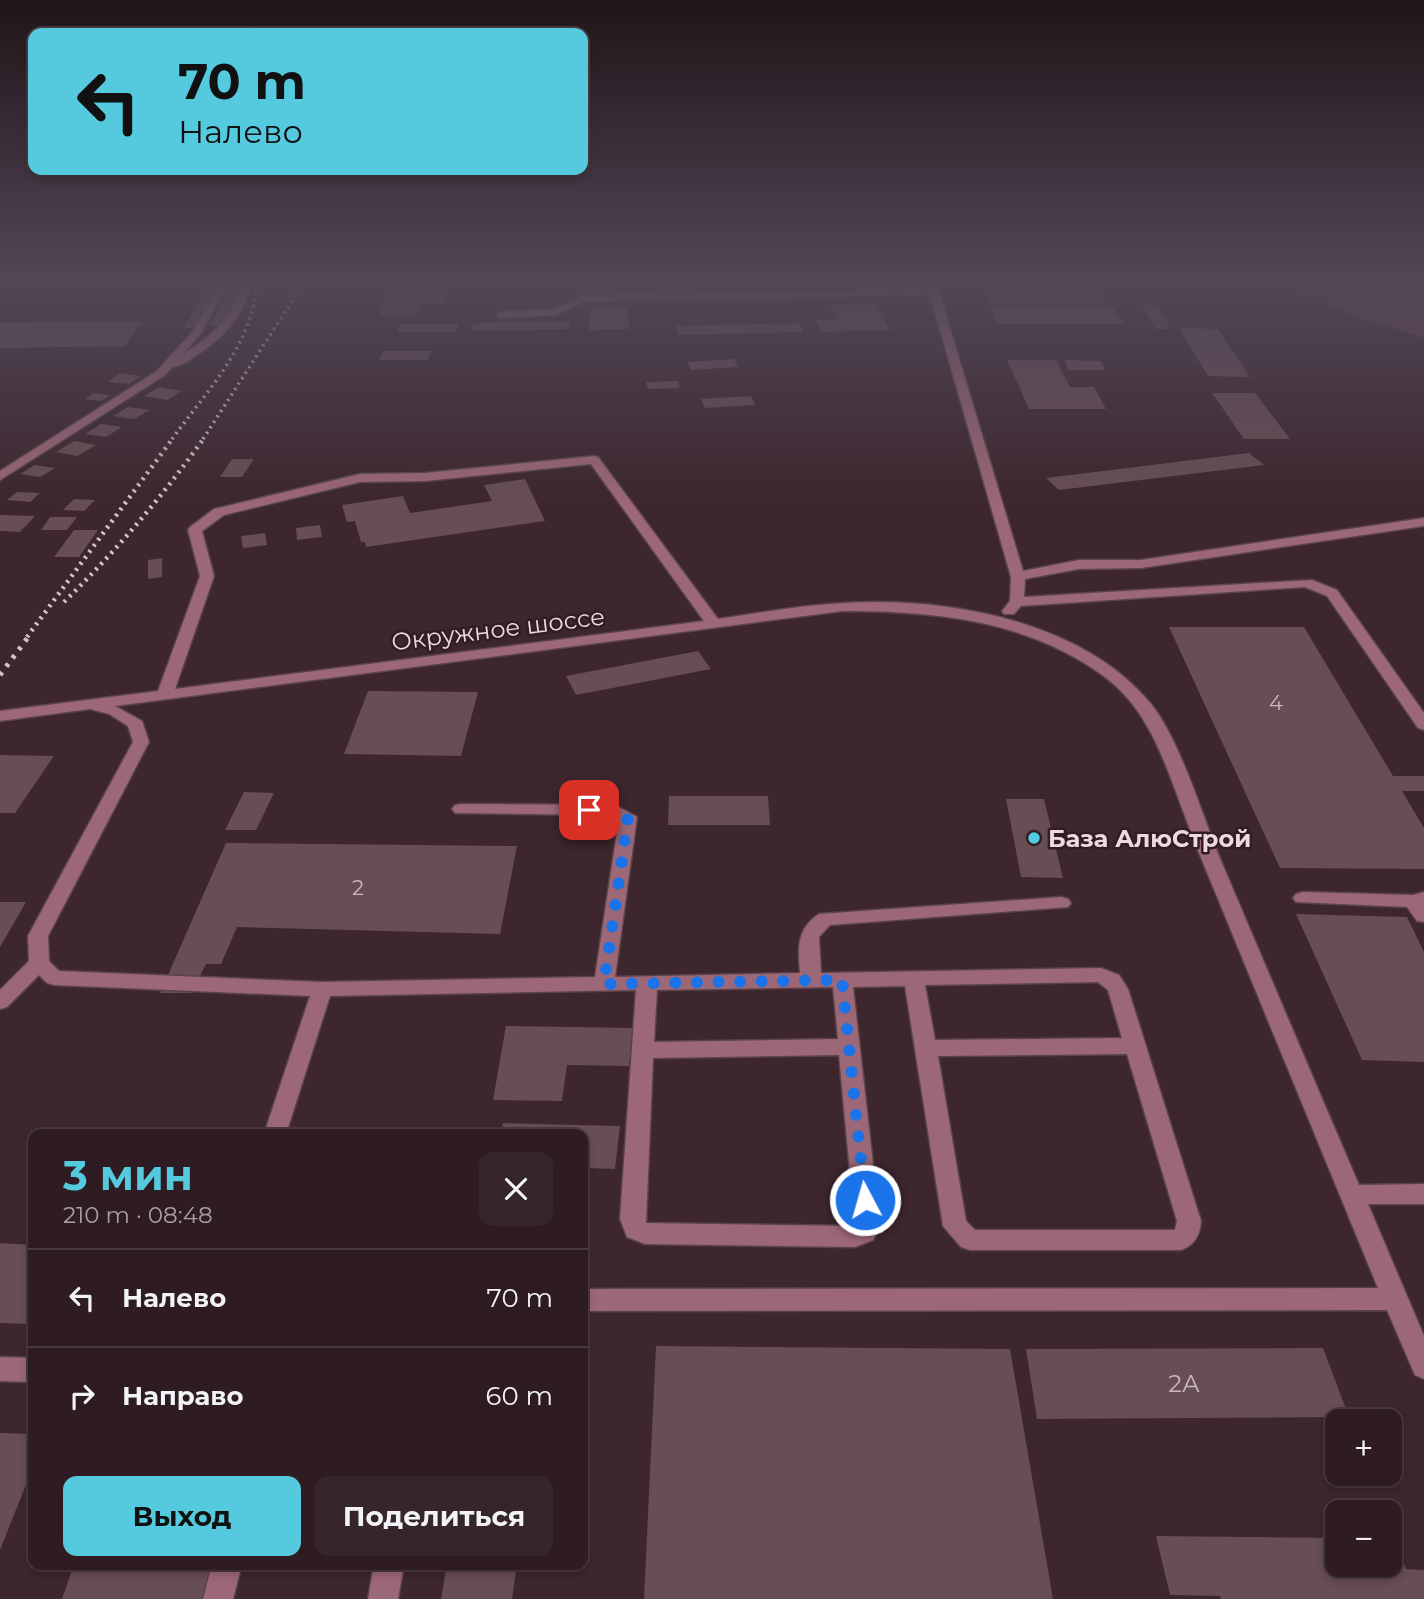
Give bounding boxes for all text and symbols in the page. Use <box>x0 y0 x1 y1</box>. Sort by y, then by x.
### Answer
text: 70 m <box>178 52 306 111</box>
icon: left <box>63 56 154 147</box>
text: Налево <box>178 112 303 151</box>
street label: Окружное шоссе <box>390 602 606 656</box>
house number: 4 <box>1269 690 1283 715</box>
pin <box>559 780 619 840</box>
icon: arrive <box>570 791 608 829</box>
place label: База АлюСтрой <box>1048 824 1251 853</box>
marker: База АлюСтрой <box>1026 830 1042 846</box>
house number: 2 <box>352 875 364 900</box>
text: 3 мин <box>63 1149 193 1201</box>
button: close <box>479 1152 553 1226</box>
position arrow <box>828 1163 902 1237</box>
text: 210 m · 08:48 <box>63 1201 213 1229</box>
icon: left <box>63 1279 101 1317</box>
text: Налево <box>122 1282 226 1314</box>
text: 70 m <box>487 1282 553 1314</box>
house number: 2А <box>1168 1369 1200 1398</box>
icon: right <box>63 1377 101 1415</box>
text: Направо <box>122 1380 243 1412</box>
text: 60 m <box>486 1380 553 1412</box>
map controls <box>1325 1409 1402 1577</box>
button: + <box>1325 1409 1402 1486</box>
button: Выход <box>63 1476 301 1556</box>
button: Поделиться <box>315 1476 553 1556</box>
button: − <box>1325 1500 1402 1577</box>

